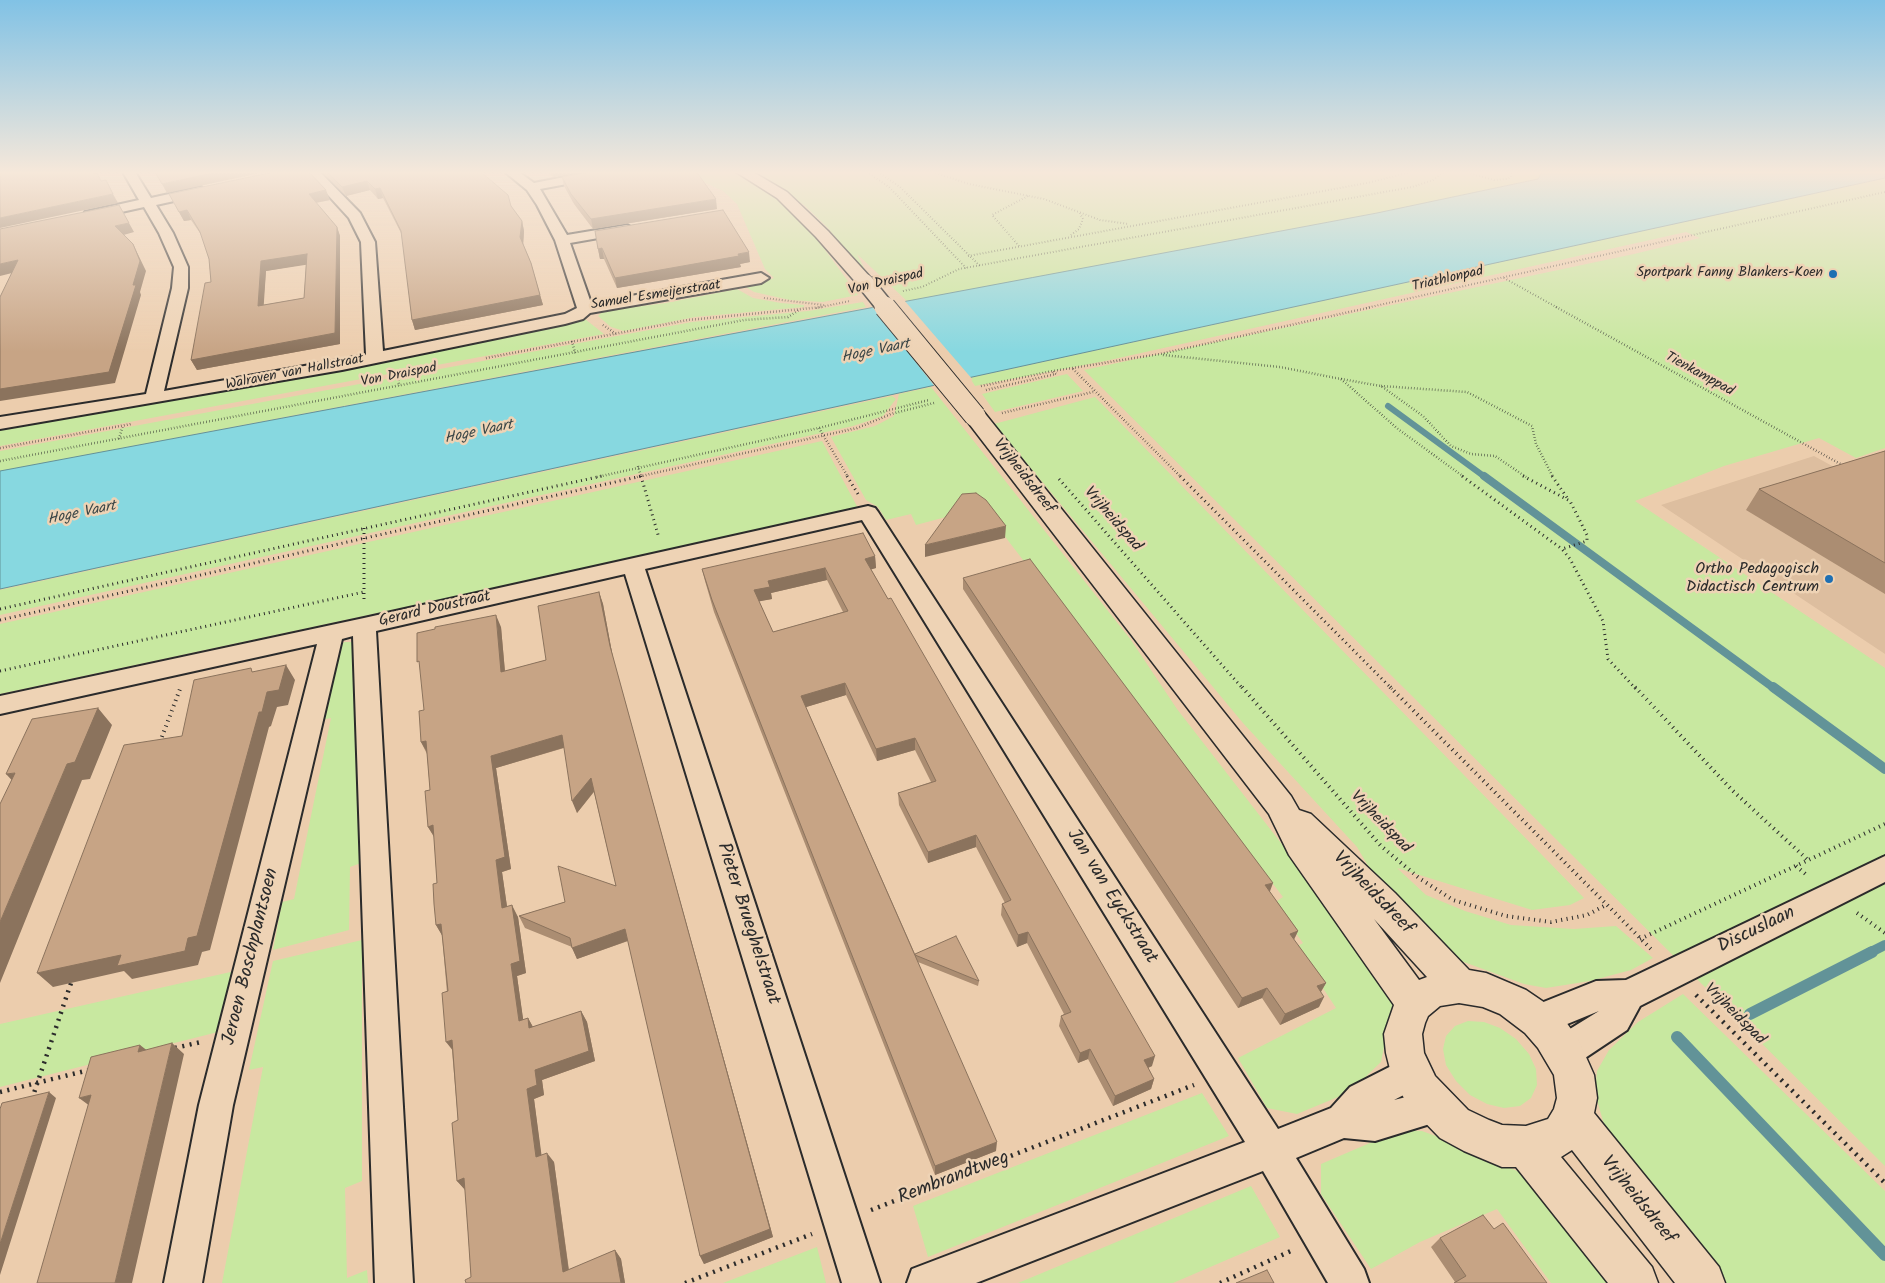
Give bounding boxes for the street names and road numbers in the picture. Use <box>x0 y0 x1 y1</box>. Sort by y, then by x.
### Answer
street label: Triathlonpad <box>1411 264 1485 296</box>
street label: Von Draispad <box>847 266 925 300</box>
street label: Samuel Esmeijerstraat <box>590 277 722 315</box>
street label: Tienkamppad <box>1662 349 1736 401</box>
street label: Walraven van Hallstraat <box>225 351 365 395</box>
street label: Von Draispad <box>360 360 438 392</box>
street label: Vrijheidsdreef <box>988 436 1058 518</box>
street label: Vrijheidspad <box>1079 484 1145 556</box>
street label: Gerard Doustraat <box>377 588 493 632</box>
street label: Vrijheidspad <box>1346 788 1414 858</box>
street label: Jan van Eyckstraat <box>1060 825 1162 969</box>
street label: Pieter Brueghelstraat <box>710 840 784 1008</box>
street label: Vrijheidsdreef <box>1327 848 1417 940</box>
street label: Jeroen Boschplantsoen <box>219 866 285 1048</box>
street label: Discuslaan <box>1715 903 1799 959</box>
street label: Vrijheidspad <box>1699 980 1769 1050</box>
street label: Rembrandtweg <box>895 1147 1013 1211</box>
street label: Vrijheidsdreef <box>1595 1152 1679 1250</box>

